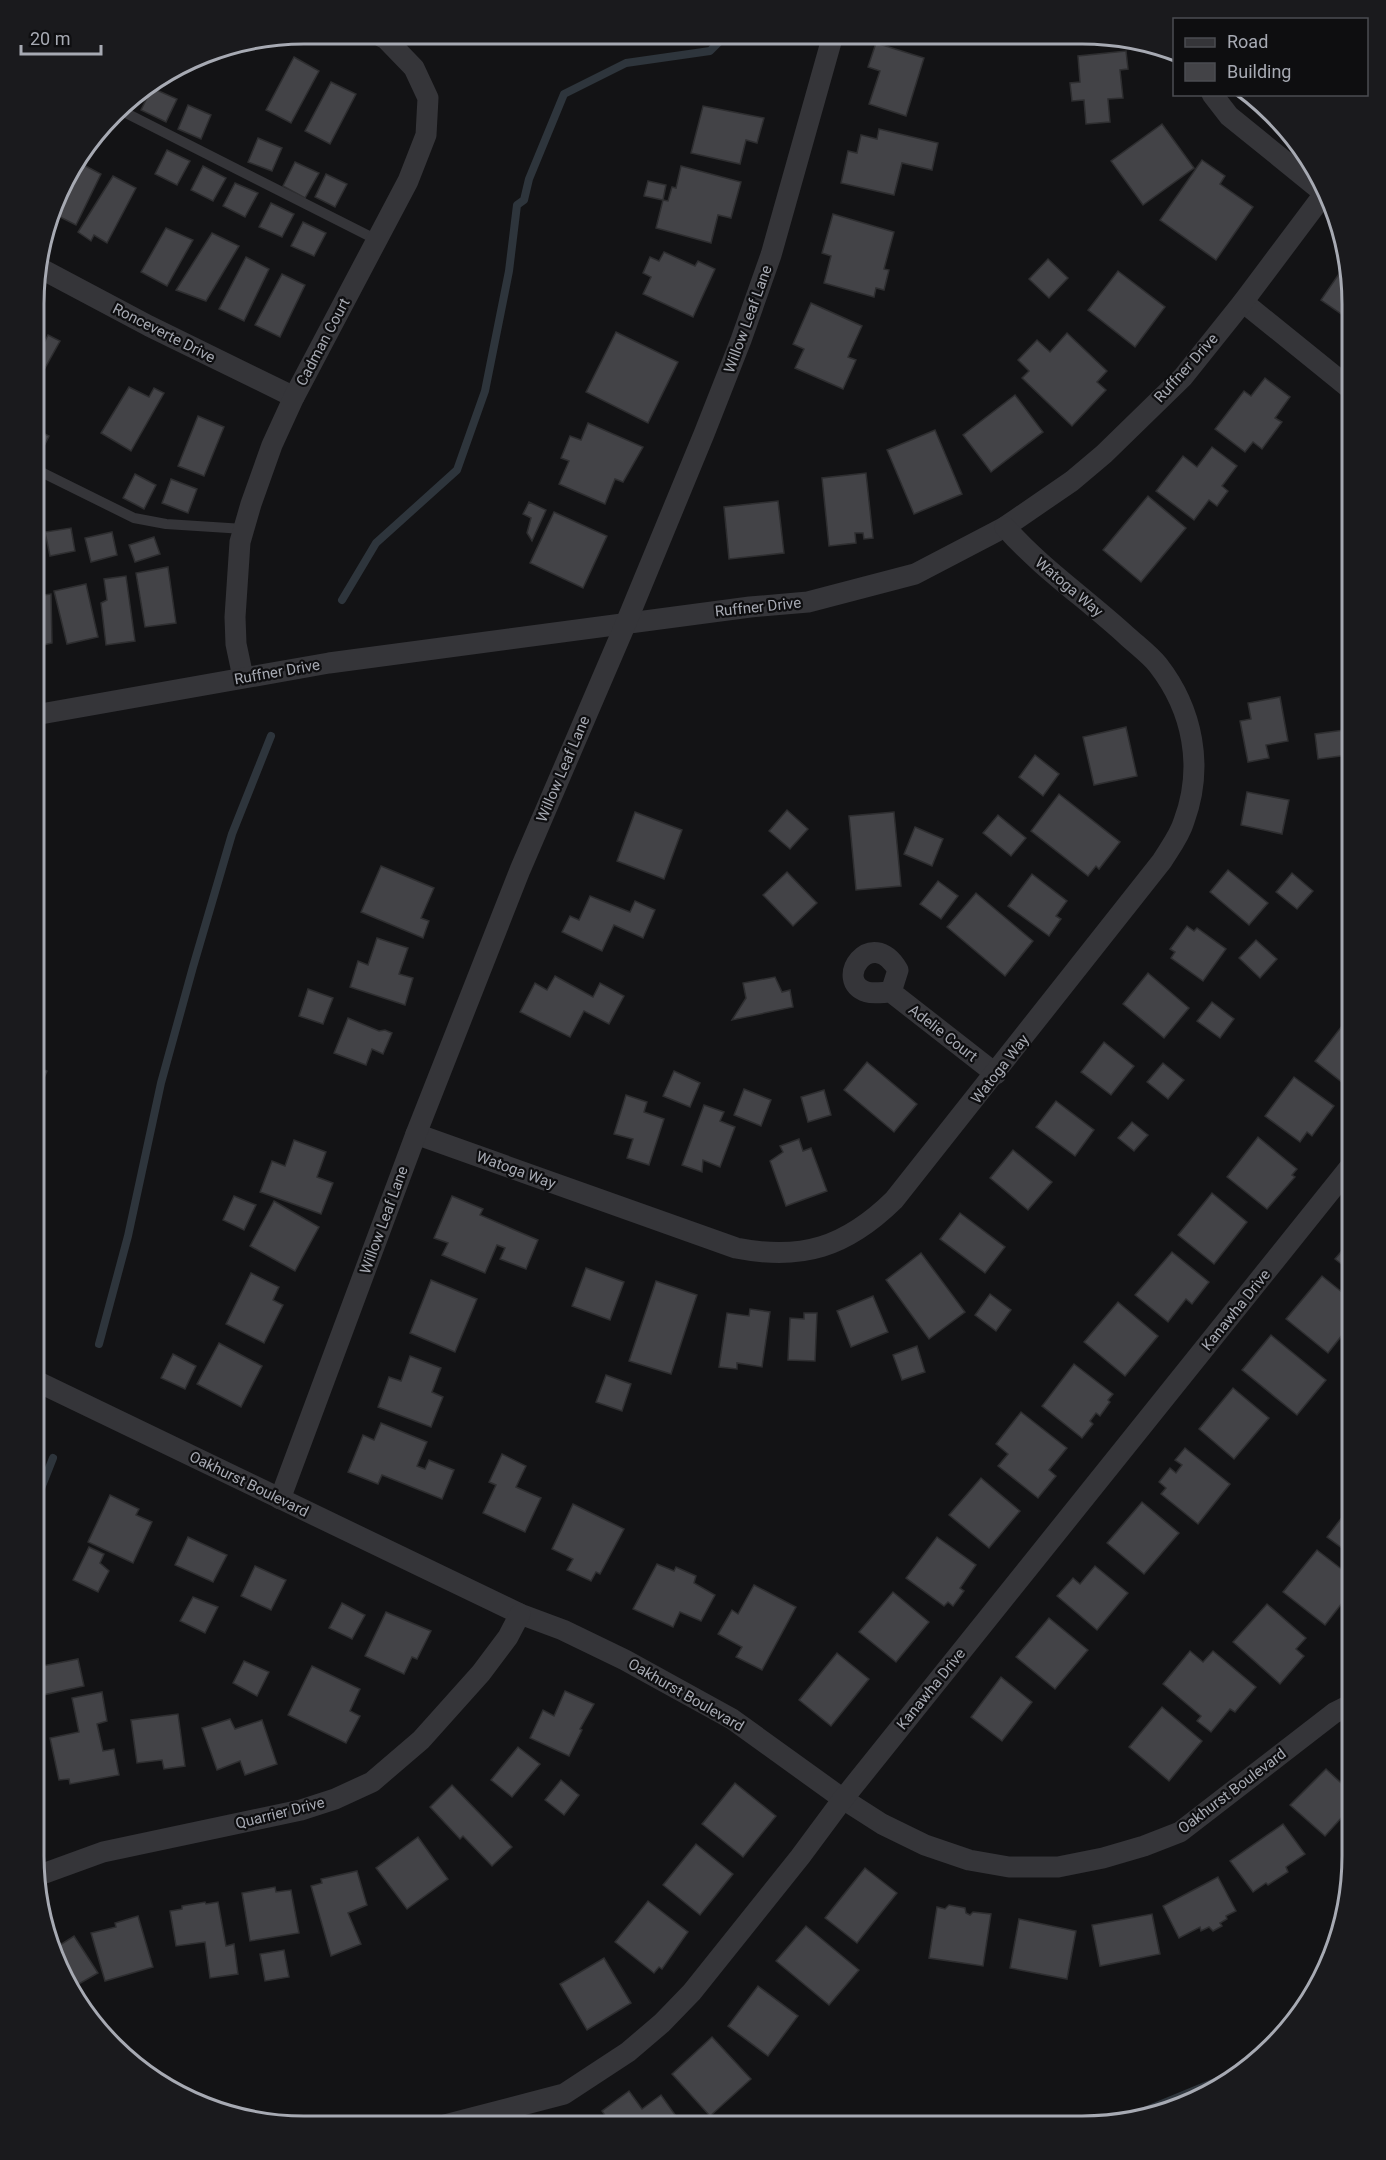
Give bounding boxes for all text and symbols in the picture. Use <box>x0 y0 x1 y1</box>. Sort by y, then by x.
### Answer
scale bar <box>21 18 100 56</box>
legend <box>1173 18 1368 96</box>
text: 20 m <box>30 28 70 49</box>
text: Road <box>1227 31 1268 52</box>
text: Building <box>1227 61 1291 82</box>
street label: Willow Leaf Lane <box>720 263 776 375</box>
street label: Cadman Court <box>292 295 354 389</box>
street label: Ronceverte Drive <box>110 299 218 367</box>
street label: Ruffner Drive <box>1150 330 1222 406</box>
street label: Watoga Way <box>1031 553 1107 621</box>
street label: Ruffner Drive <box>714 594 802 620</box>
street label: Ruffner Drive <box>233 656 321 688</box>
street label: Willow Leaf Lane <box>533 713 593 825</box>
street label: Adelie Court <box>905 1001 981 1065</box>
street label: Watoga Way <box>967 1031 1033 1107</box>
street label: Watoga Way <box>474 1147 558 1193</box>
street label: Willow Leaf Lane <box>356 1164 412 1276</box>
street label: Kanawha Drive <box>1198 1266 1274 1354</box>
street label: Oakhurst Boulevard <box>186 1447 312 1521</box>
street label: Kanawha Drive <box>893 1645 969 1733</box>
street label: Oakhurst Boulevard <box>625 1655 747 1735</box>
street label: Oakhurst Boulevard <box>1174 1745 1290 1837</box>
street label: Quarrier Drive <box>234 1793 326 1833</box>

